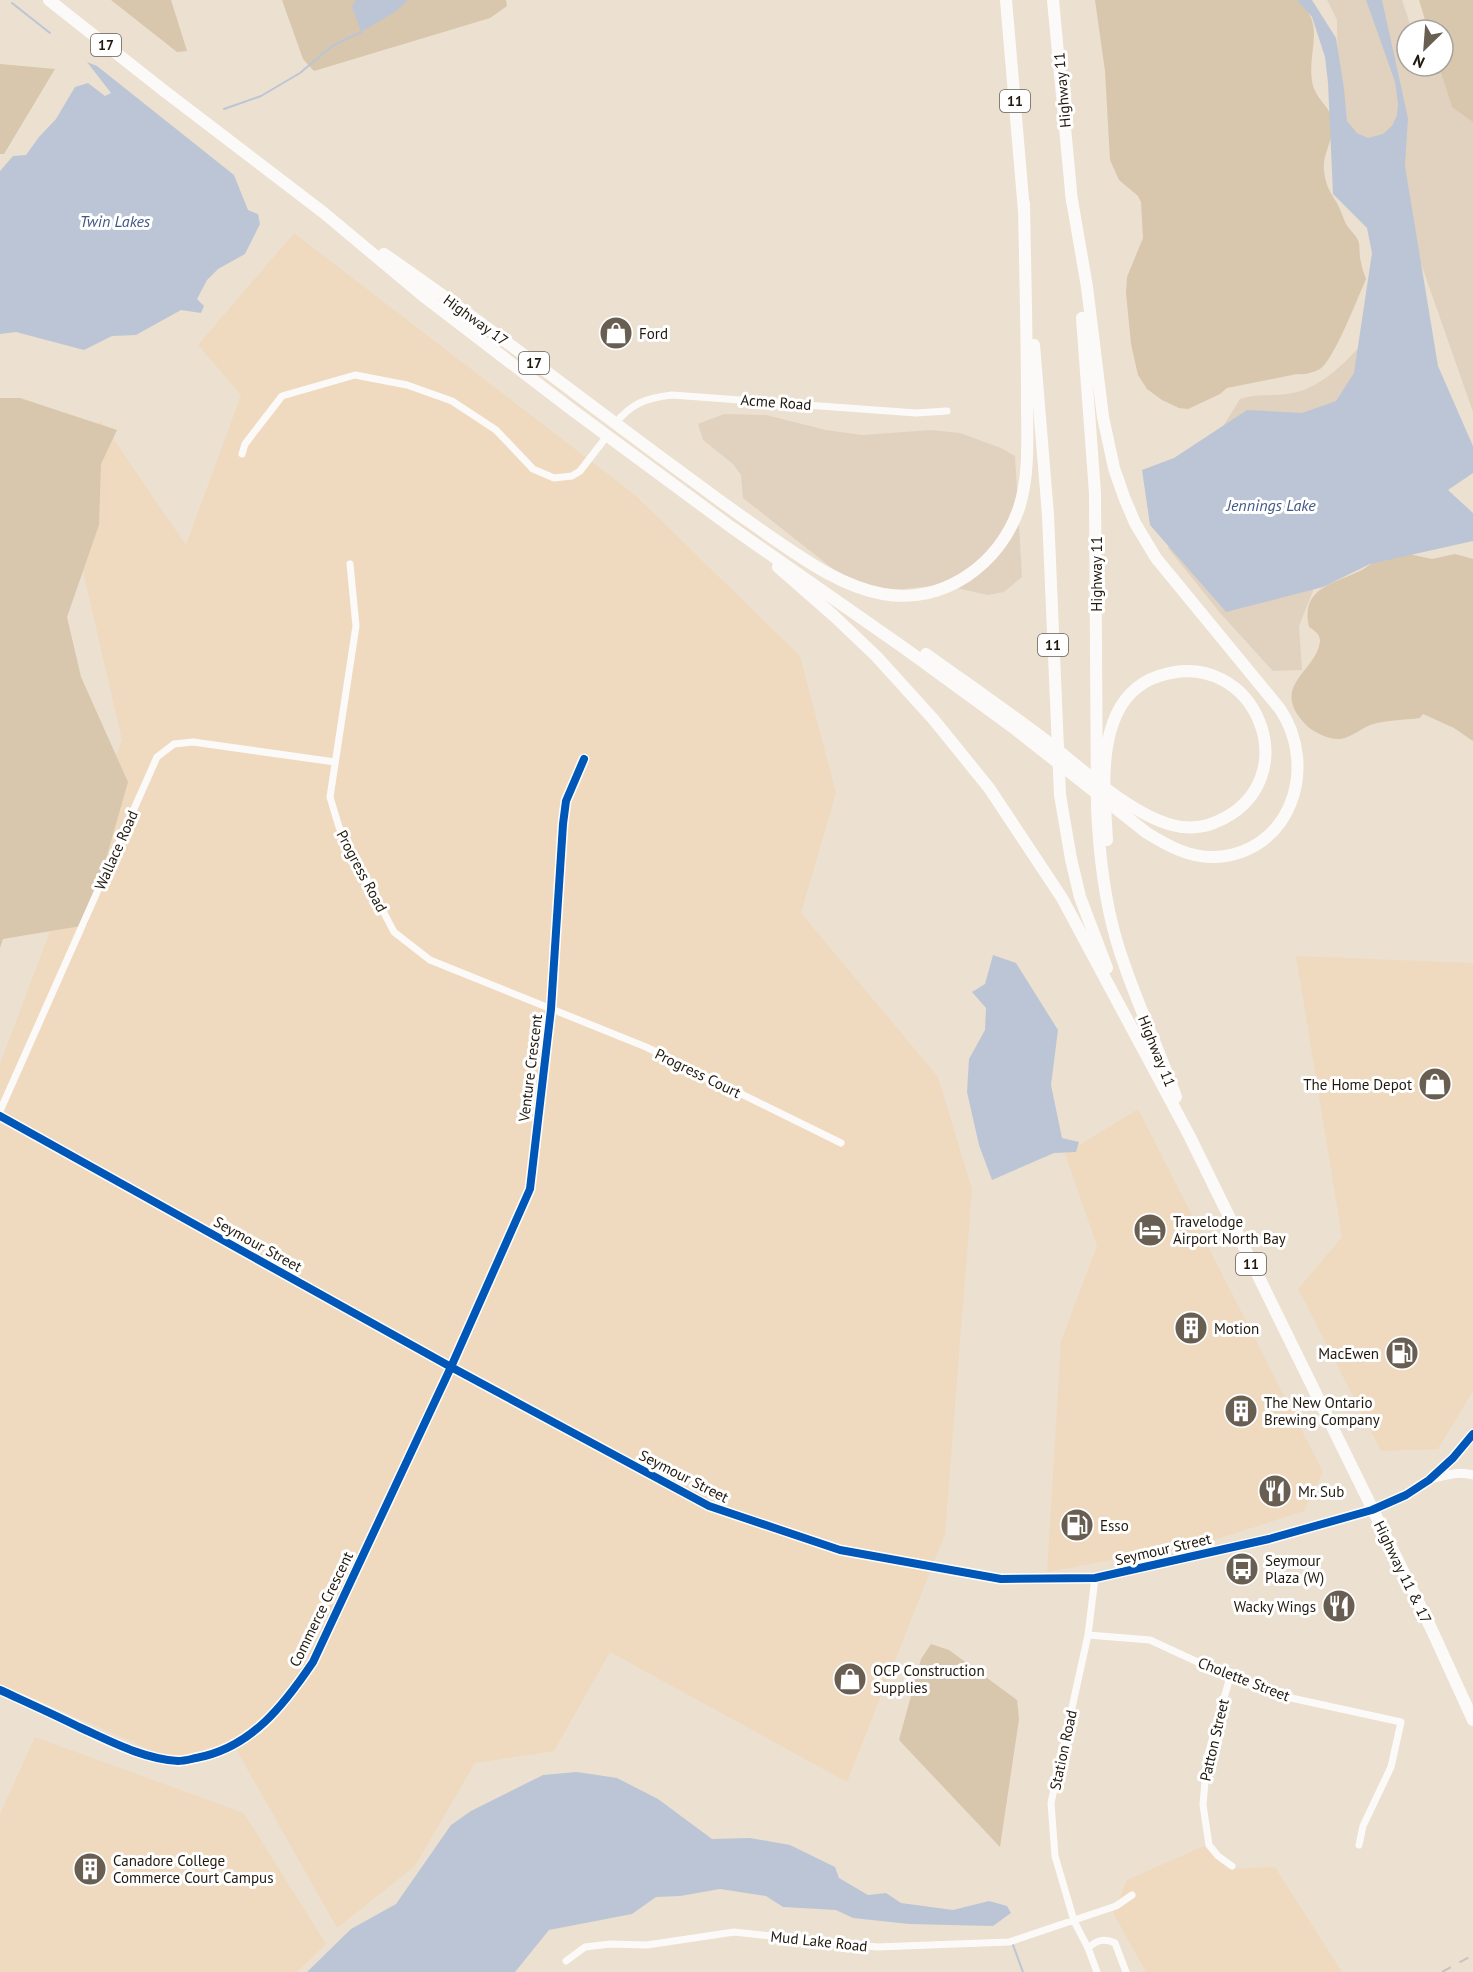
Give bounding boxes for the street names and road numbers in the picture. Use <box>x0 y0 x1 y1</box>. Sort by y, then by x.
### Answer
road number: 17 <box>91 34 121 56</box>
street label: Highway 11 <box>1049 51 1075 129</box>
road number: 11 <box>1000 90 1030 112</box>
street label: Highway 17 <box>440 290 512 350</box>
road number: 17 <box>519 352 549 374</box>
street label: Acme Road <box>740 390 812 414</box>
street label: Highway 11 <box>1087 536 1106 612</box>
road number: 11 <box>1038 634 1068 656</box>
street label: Wallace Road <box>90 807 142 893</box>
street label: Progress Road <box>332 827 392 915</box>
street label: Highway 11 <box>1134 1012 1180 1090</box>
street label: Venture Crescent <box>514 1013 546 1124</box>
street label: Progress Court <box>652 1044 744 1102</box>
street label: Seymour Street <box>211 1212 305 1276</box>
road number: 11 <box>1236 1253 1266 1275</box>
street label: Seymour Street <box>636 1445 732 1507</box>
street label: Highway 11 & 17 <box>1370 1517 1436 1627</box>
street label: Seymour Street <box>1113 1529 1213 1569</box>
street label: Commerce Crescent <box>285 1548 357 1670</box>
street label: Cholette Street <box>1195 1653 1293 1705</box>
street label: Patton Street <box>1195 1697 1233 1783</box>
street label: Station Road <box>1045 1708 1081 1792</box>
street label: Mud Lake Road <box>770 1926 868 1956</box>

